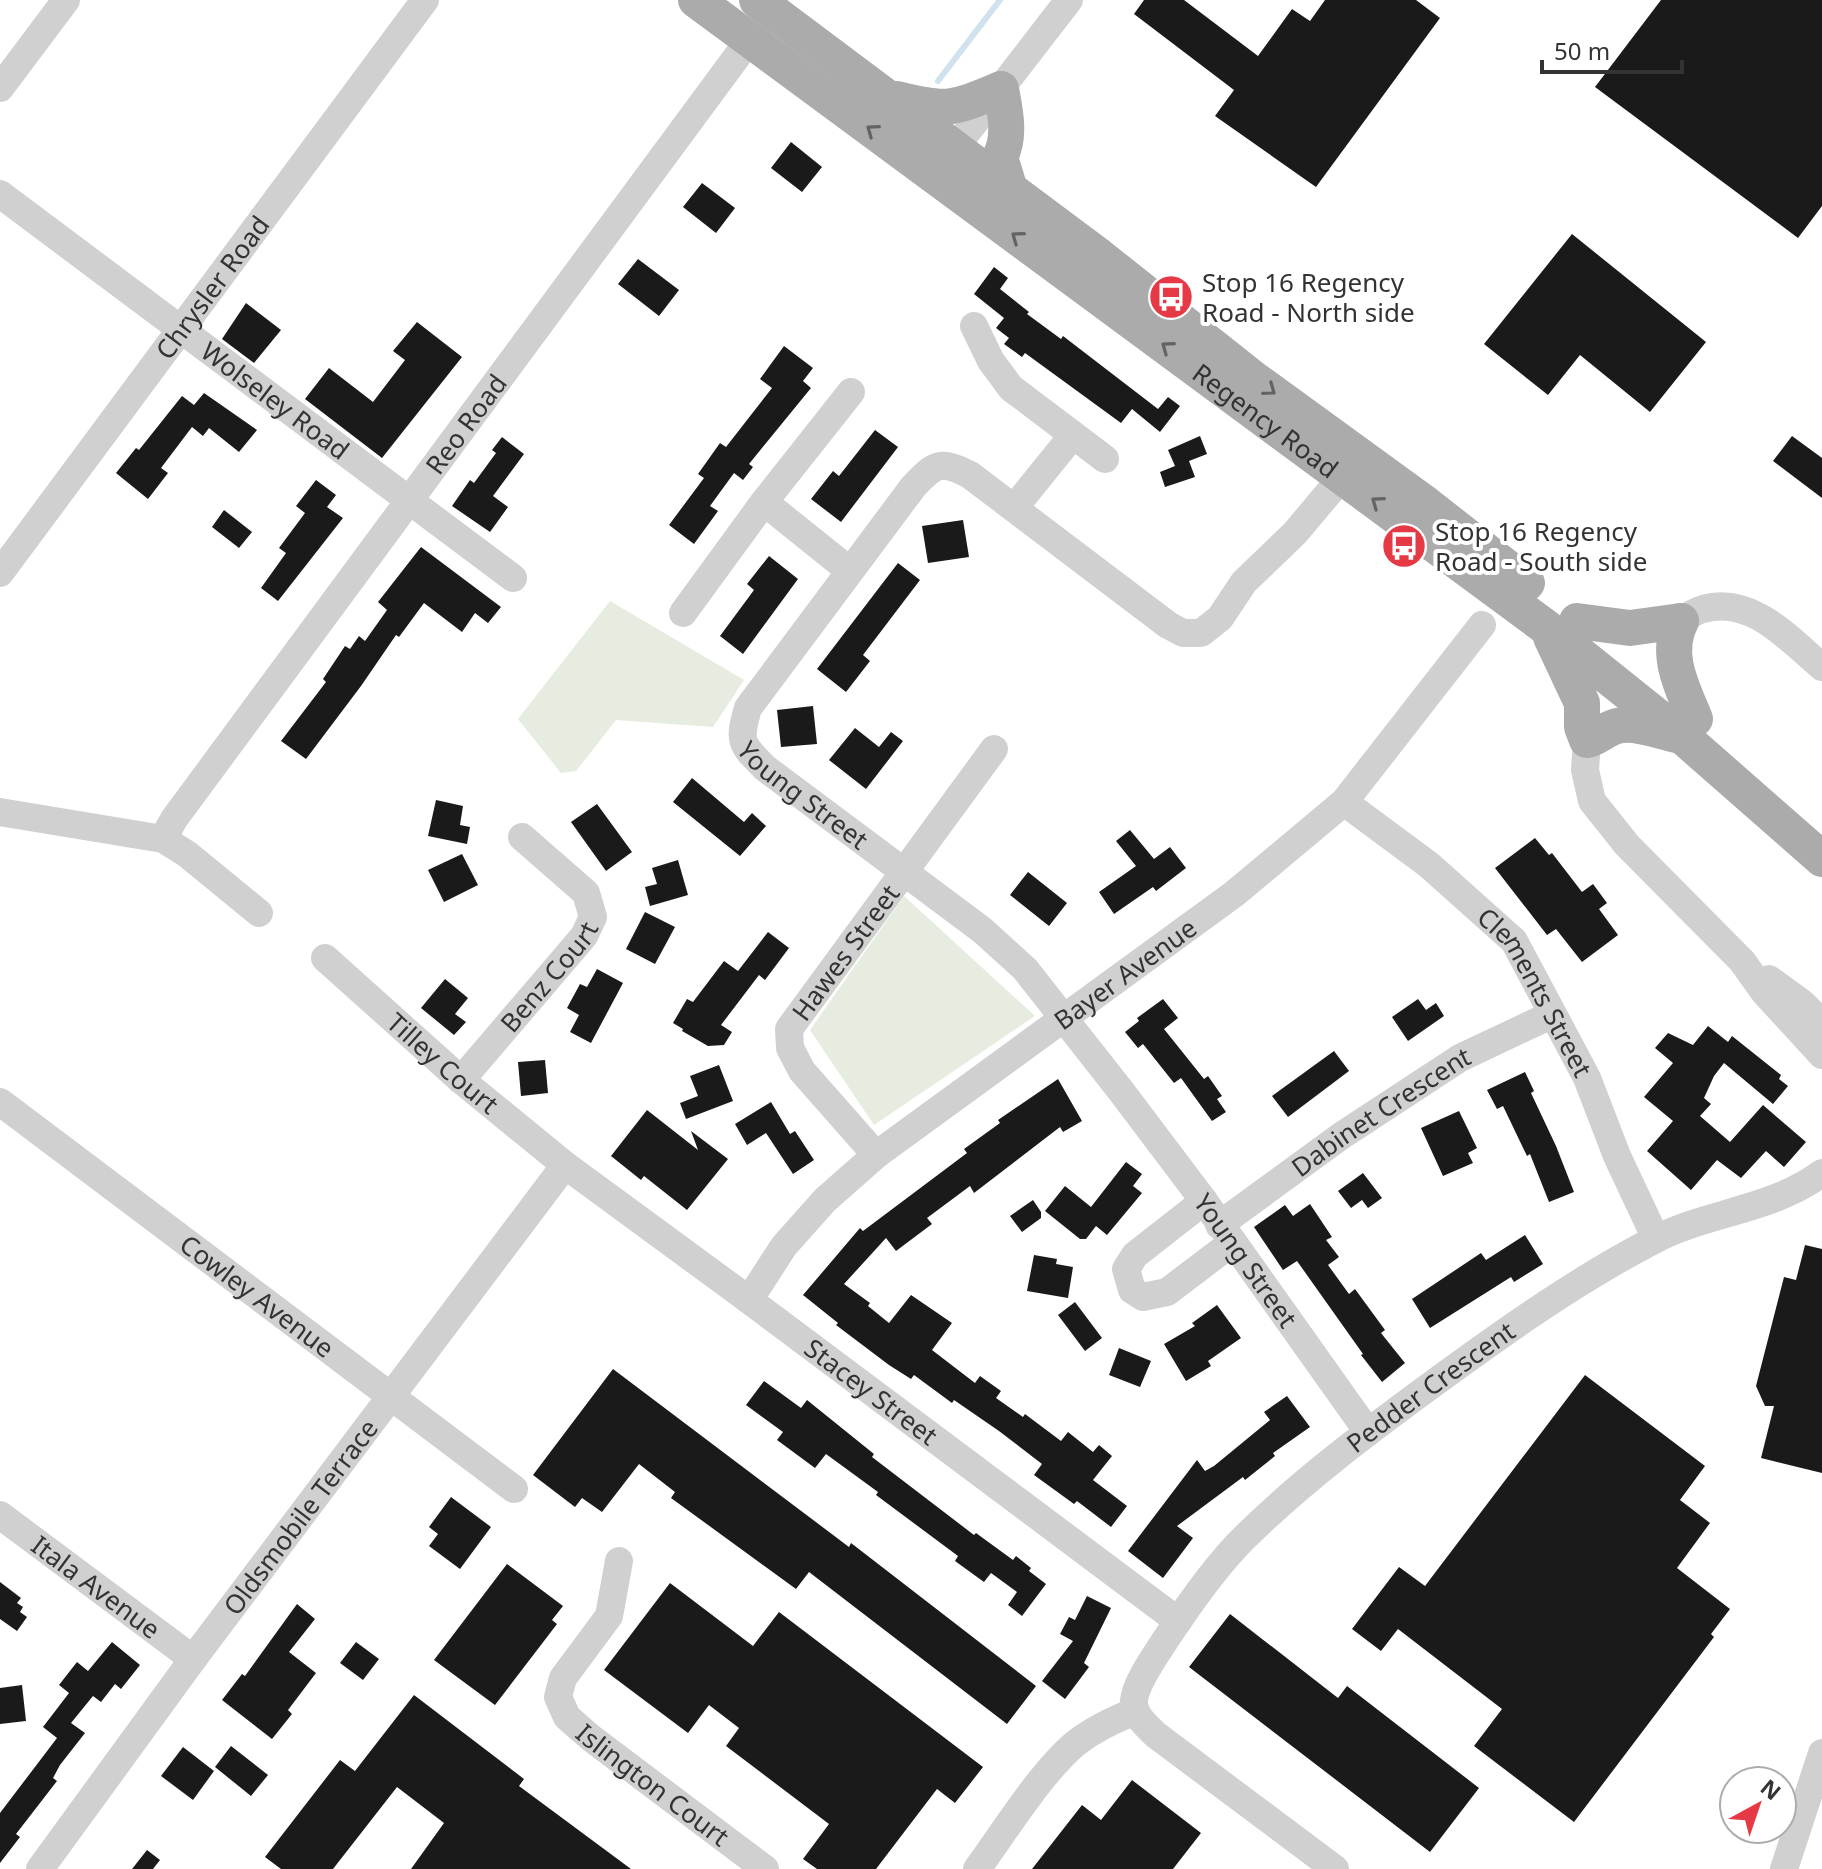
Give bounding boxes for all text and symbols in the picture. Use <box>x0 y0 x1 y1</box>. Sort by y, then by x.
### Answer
scale bar <box>1542 24 1682 74</box>
text: 50 m <box>1554 34 1610 67</box>
one-way arrow <box>866 125 880 139</box>
street label: Chrysler Road <box>147 208 277 366</box>
one-way arrow <box>1011 232 1025 246</box>
place label: Stop 16 Regency Road - North side <box>1202 264 1415 330</box>
bus stop icon: Stop 16 Regency Road - North side <box>1147 273 1195 321</box>
street label: Wolseley Road <box>194 333 357 467</box>
one-way arrow <box>1161 343 1175 357</box>
street label: Regency Road <box>1186 355 1346 486</box>
street label: Reo Road <box>417 367 515 481</box>
one-way arrow <box>1262 381 1276 395</box>
one-way arrow <box>1371 498 1386 512</box>
place label: Stop 16 Regency Road - South side <box>1435 513 1647 579</box>
bus stop icon: Stop 16 Regency Road - South side <box>1380 522 1428 570</box>
street label: Young Street <box>729 734 876 857</box>
street label: Hawes Street <box>783 877 907 1028</box>
street label: Clements Street <box>1470 899 1601 1083</box>
street label: Bayer Avenue <box>1046 909 1203 1038</box>
street label: Benz Court <box>492 916 606 1040</box>
street label: Tilley Court <box>380 1004 506 1122</box>
street label: Dabinet Crescent <box>1284 1038 1476 1185</box>
street label: Young Street <box>1186 1186 1306 1335</box>
street label: Cowley Avenue <box>173 1226 342 1366</box>
street label: Pedder Crescent <box>1339 1313 1522 1461</box>
street label: Stacey Street <box>797 1330 945 1453</box>
street label: Oldsmobile Terrace <box>215 1411 386 1622</box>
street label: Itala Avenue <box>24 1527 168 1647</box>
street label: Islington Court <box>568 1715 737 1854</box>
north arrow <box>1718 1765 1798 1845</box>
text: N <box>1755 1772 1788 1806</box>

